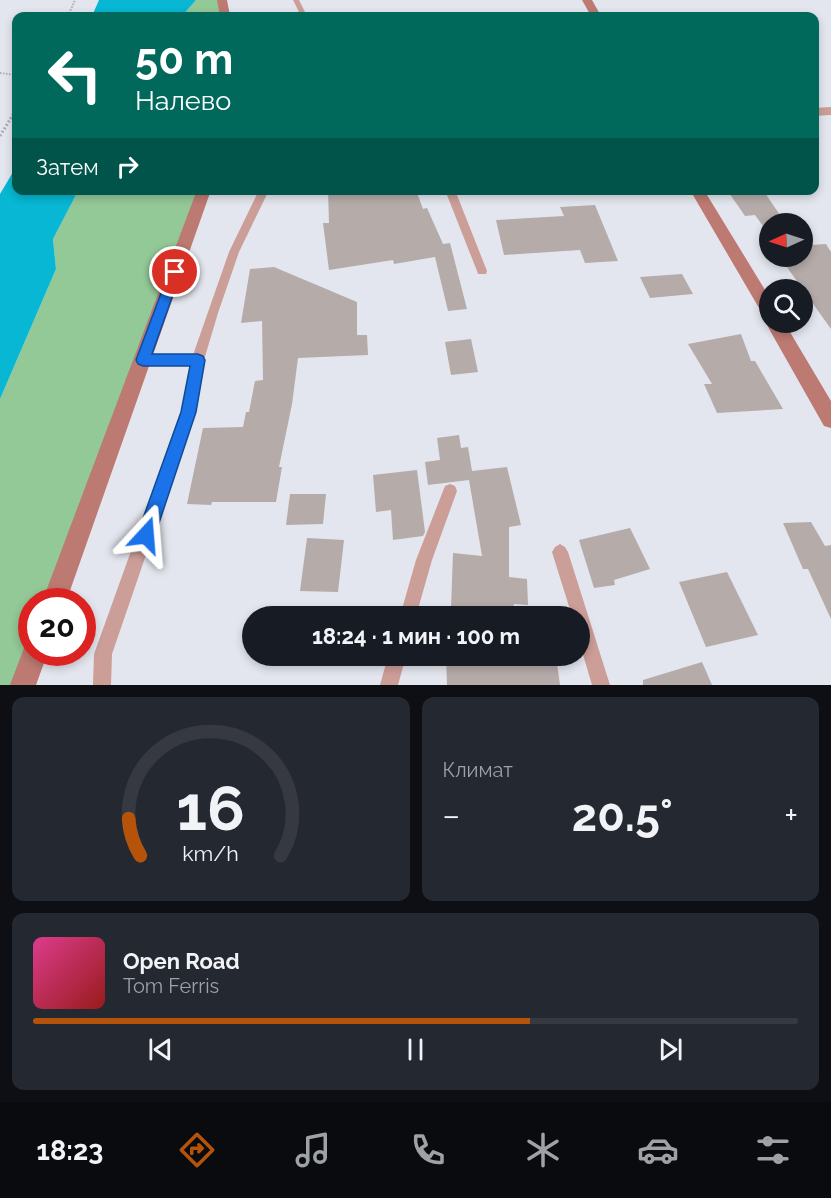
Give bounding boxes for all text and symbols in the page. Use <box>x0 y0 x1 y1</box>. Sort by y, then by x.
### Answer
text: 50 m <box>135 35 233 84</box>
icon: left <box>36 36 114 114</box>
text: Налево <box>135 85 231 116</box>
icon: right <box>111 150 144 183</box>
text: Затем <box>36 154 99 180</box>
north arrow <box>759 213 813 267</box>
map controls <box>759 213 813 333</box>
pin <box>149 246 200 297</box>
icon: arrive <box>158 255 191 288</box>
button: search <box>759 279 813 333</box>
position arrow <box>114 503 178 567</box>
speed limit sign: 20 <box>18 588 96 666</box>
text: 18:24 · 1 мин · 100 m <box>312 623 520 649</box>
text: Климат <box>443 758 513 782</box>
text: 16 <box>176 771 245 845</box>
text: 20.5° <box>572 789 673 842</box>
text: − <box>443 796 460 835</box>
text: + <box>784 796 798 835</box>
text: km/h <box>182 841 239 866</box>
text: Open Road <box>123 948 240 974</box>
text: Tom Ferris <box>123 974 219 998</box>
icon: previous <box>144 1033 177 1066</box>
icon: pause <box>399 1033 432 1066</box>
icon: next <box>654 1033 687 1066</box>
icon: directions <box>176 1129 218 1171</box>
icon: music <box>292 1129 334 1171</box>
icon: phone <box>407 1129 449 1171</box>
icon: climate <box>522 1129 564 1171</box>
icon: car <box>637 1129 679 1171</box>
icon: filters <box>752 1129 794 1171</box>
text: 18:23 <box>37 1135 103 1166</box>

